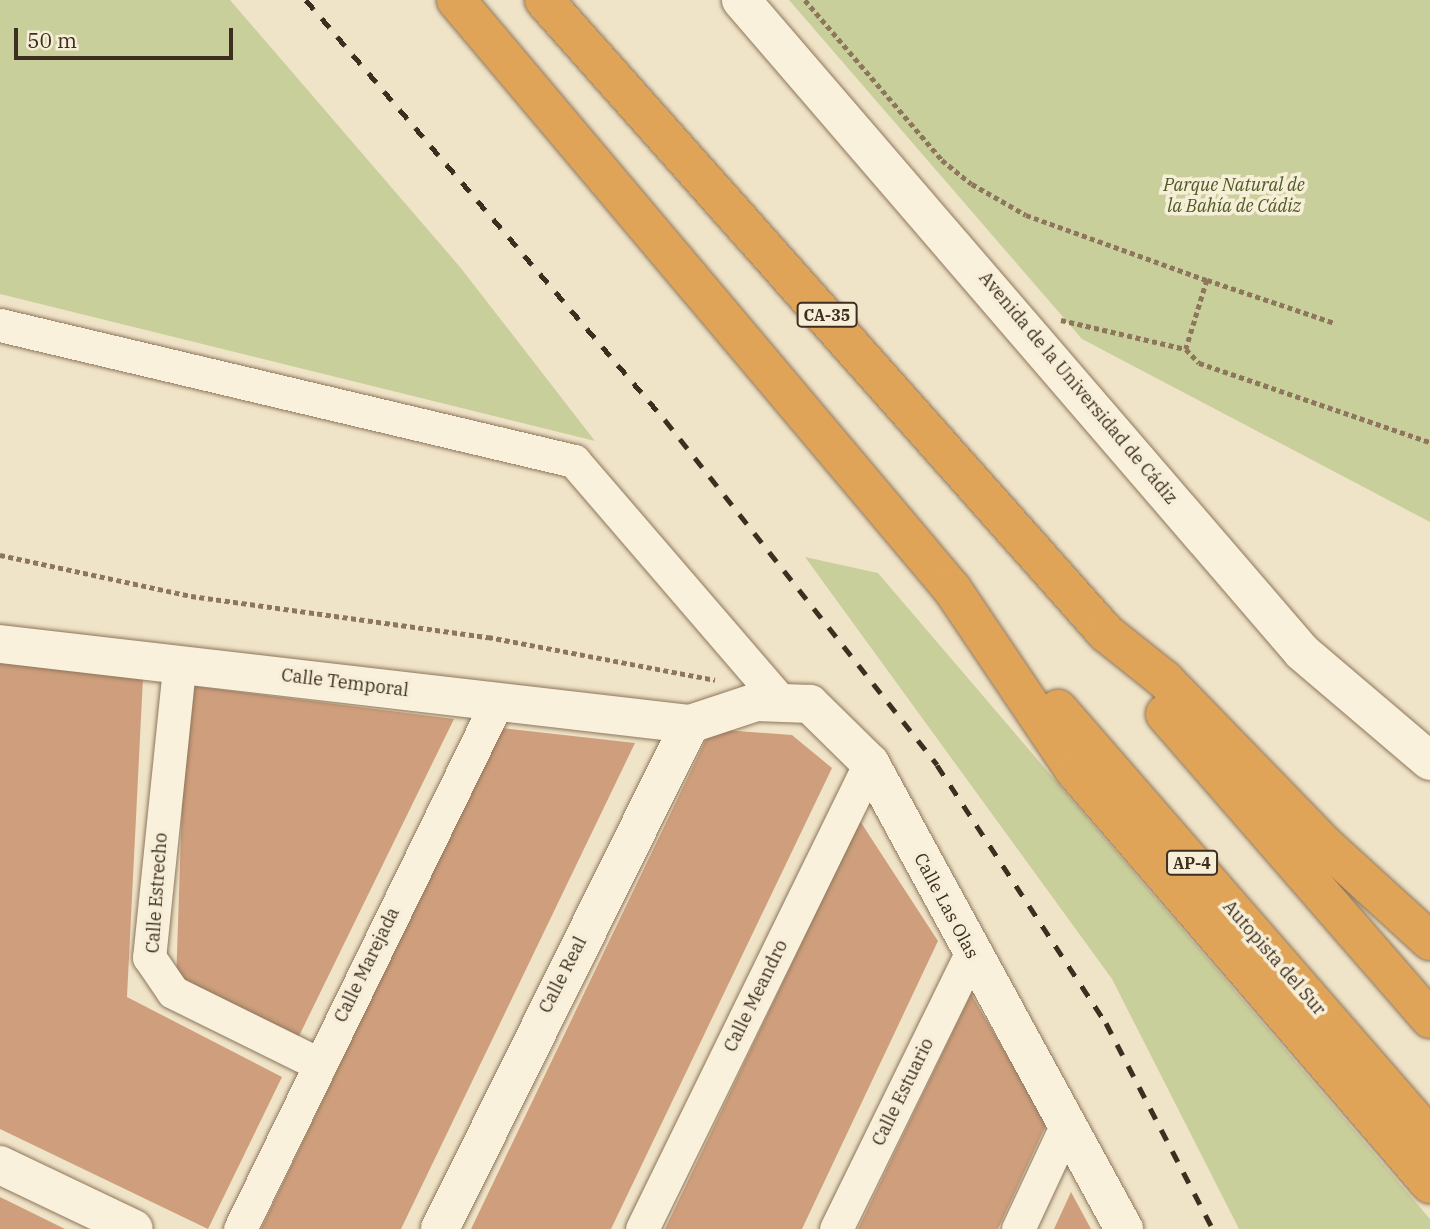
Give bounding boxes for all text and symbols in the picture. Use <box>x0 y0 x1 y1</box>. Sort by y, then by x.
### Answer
scale bar <box>18 14 236 58</box>
text: 50 m <box>27 26 77 54</box>
park label: Parque Natural de la Bahía de Cádiz <box>1163 175 1305 218</box>
street label: Avenida de la Universidad de Cádiz <box>974 267 1182 509</box>
road number: CA-35 <box>796 302 858 328</box>
street label: Calle Temporal <box>280 664 410 702</box>
street label: Calle Estrecho <box>142 832 172 954</box>
street label: Calle Las Olas <box>909 850 983 962</box>
road number: AP-4 <box>1166 850 1218 876</box>
street label: Autopista del Sur <box>1218 896 1330 1020</box>
street label: Calle Marejada <box>330 904 404 1026</box>
street label: Calle Real <box>535 933 591 1017</box>
street label: Calle Meandro <box>720 936 792 1056</box>
street label: Calle Estuario <box>868 1035 938 1149</box>

